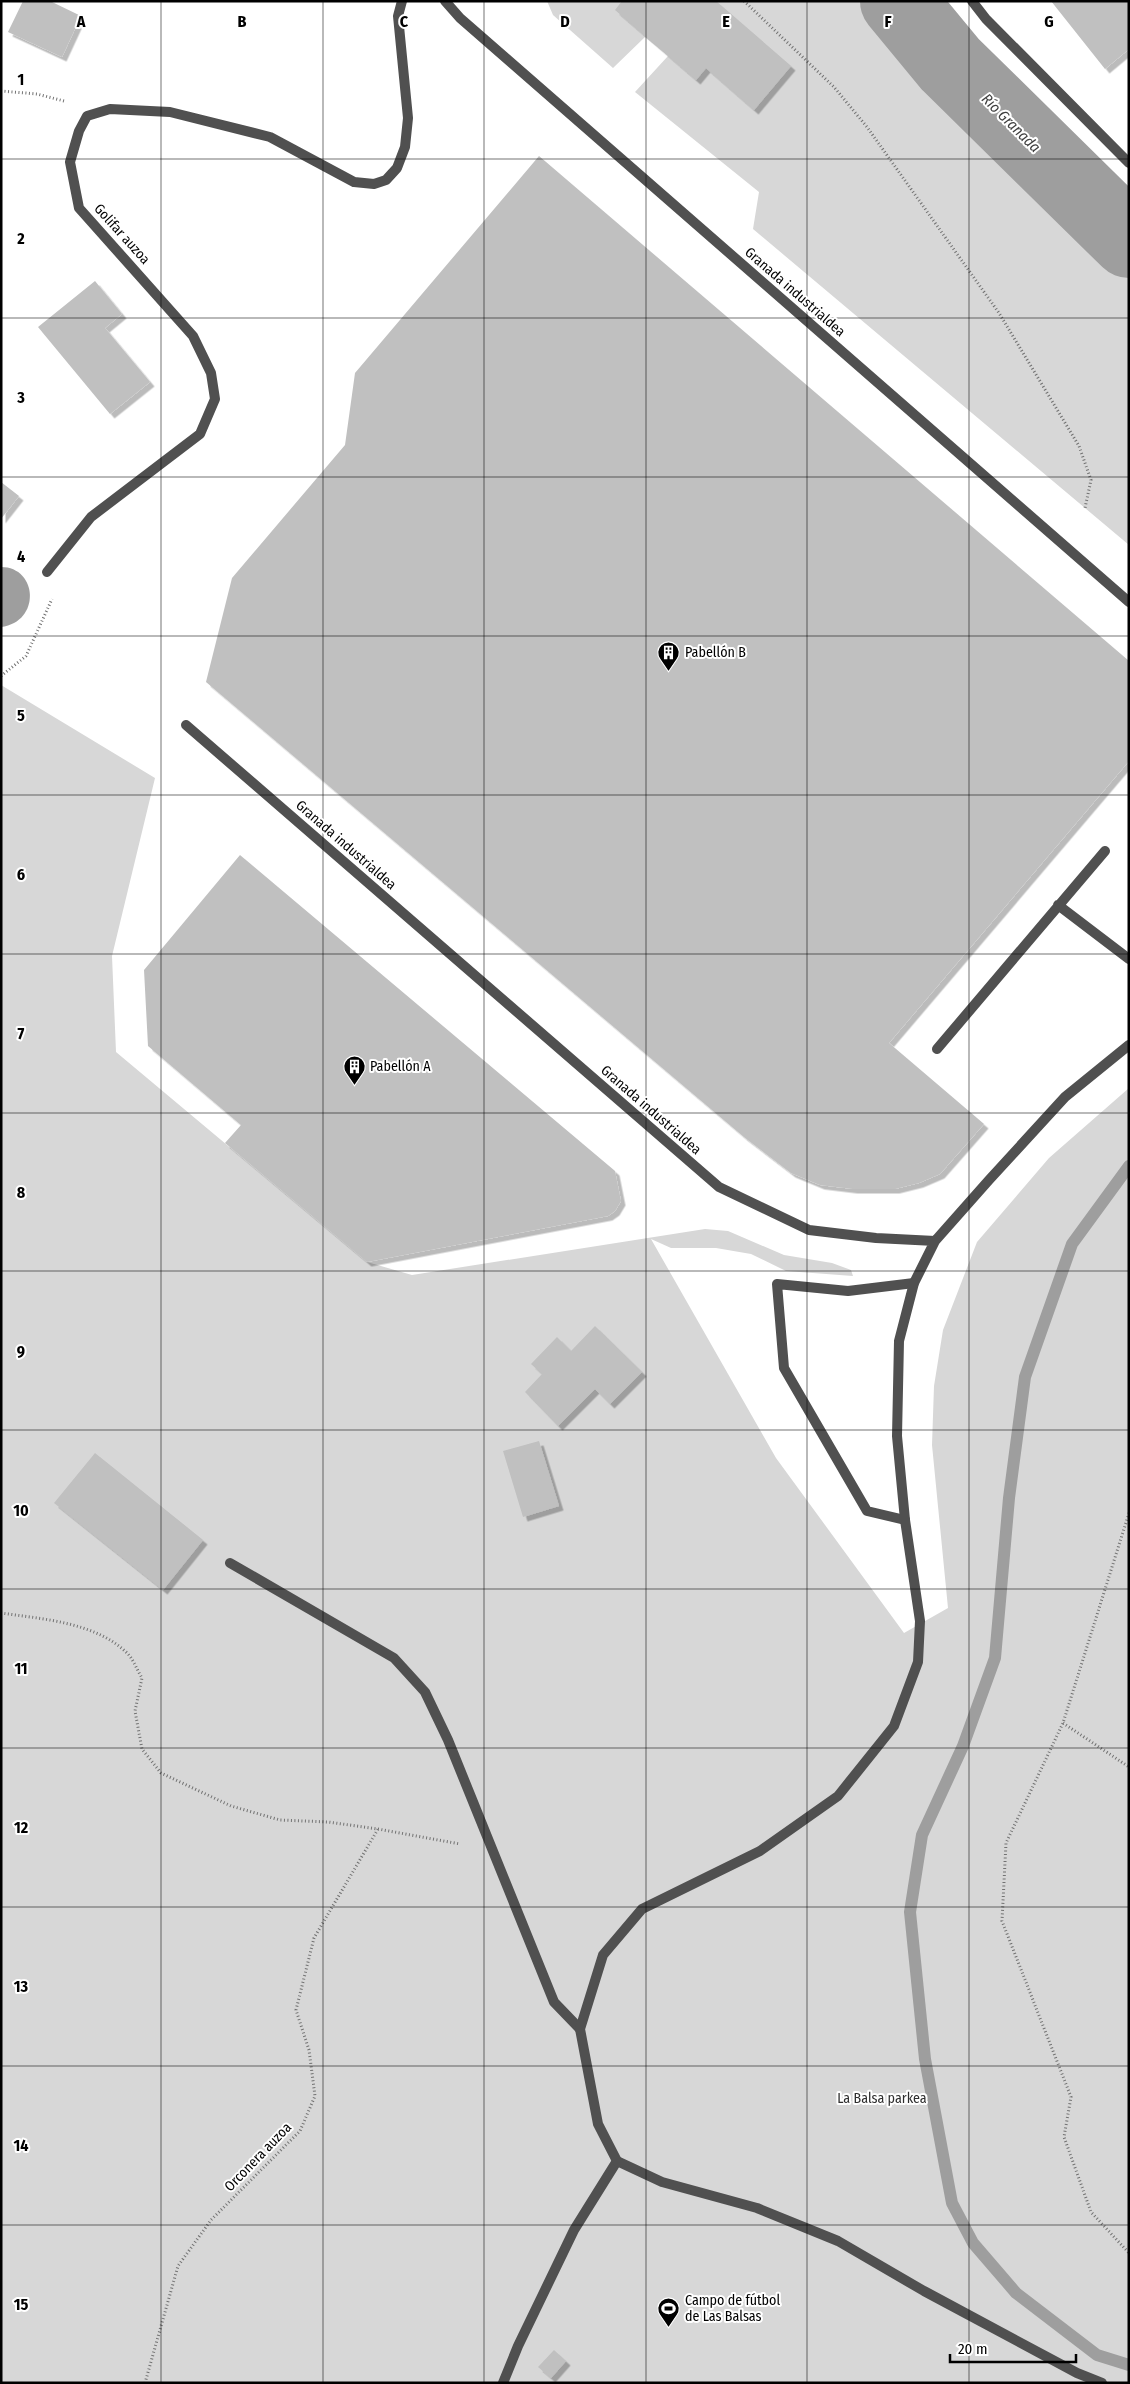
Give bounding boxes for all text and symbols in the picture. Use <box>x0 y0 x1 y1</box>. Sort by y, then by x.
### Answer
text: A <box>76 12 86 31</box>
text: B <box>238 12 247 31</box>
text: C <box>400 12 409 31</box>
text: D <box>560 12 570 31</box>
text: E <box>722 12 730 31</box>
text: F <box>884 12 892 31</box>
text: G <box>1044 12 1054 31</box>
text: 1 <box>18 70 24 89</box>
water label: Río Granada <box>978 90 1044 156</box>
street label: Golifar auzoa <box>90 200 154 268</box>
text: 2 <box>16 229 25 248</box>
street label: Granada industrialdea <box>741 244 849 340</box>
text: 3 <box>16 388 25 407</box>
text: 4 <box>17 547 25 566</box>
building icon: Pabellón B <box>657 640 681 671</box>
place label: Pabellón B <box>685 644 746 661</box>
text: 5 <box>17 706 25 725</box>
street label: Granada industrialdea <box>292 797 400 893</box>
text: 6 <box>17 865 25 884</box>
text: 7 <box>18 1024 25 1043</box>
building icon: Pabellón A <box>342 1054 366 1085</box>
place label: Pabellón A <box>370 1058 431 1075</box>
street label: Granada industrialdea <box>597 1062 705 1158</box>
text: 8 <box>17 1183 26 1202</box>
text: 9 <box>17 1342 25 1361</box>
text: 10 <box>13 1501 29 1520</box>
text: 11 <box>14 1659 28 1678</box>
text: 12 <box>14 1818 29 1837</box>
text: 13 <box>14 1977 29 1996</box>
park label: La Balsa parkea <box>837 2090 927 2107</box>
street label: Orconera auzoa <box>221 2119 295 2195</box>
text: 14 <box>14 2136 29 2155</box>
place label: Campo de fútbol de Las Balsas <box>685 2292 780 2325</box>
text: 15 <box>14 2295 28 2314</box>
sports icon: Campo de fútbol de Las Balsas <box>657 2296 681 2327</box>
scale bar <box>950 2332 1076 2364</box>
text: 20 m <box>958 2340 988 2358</box>

